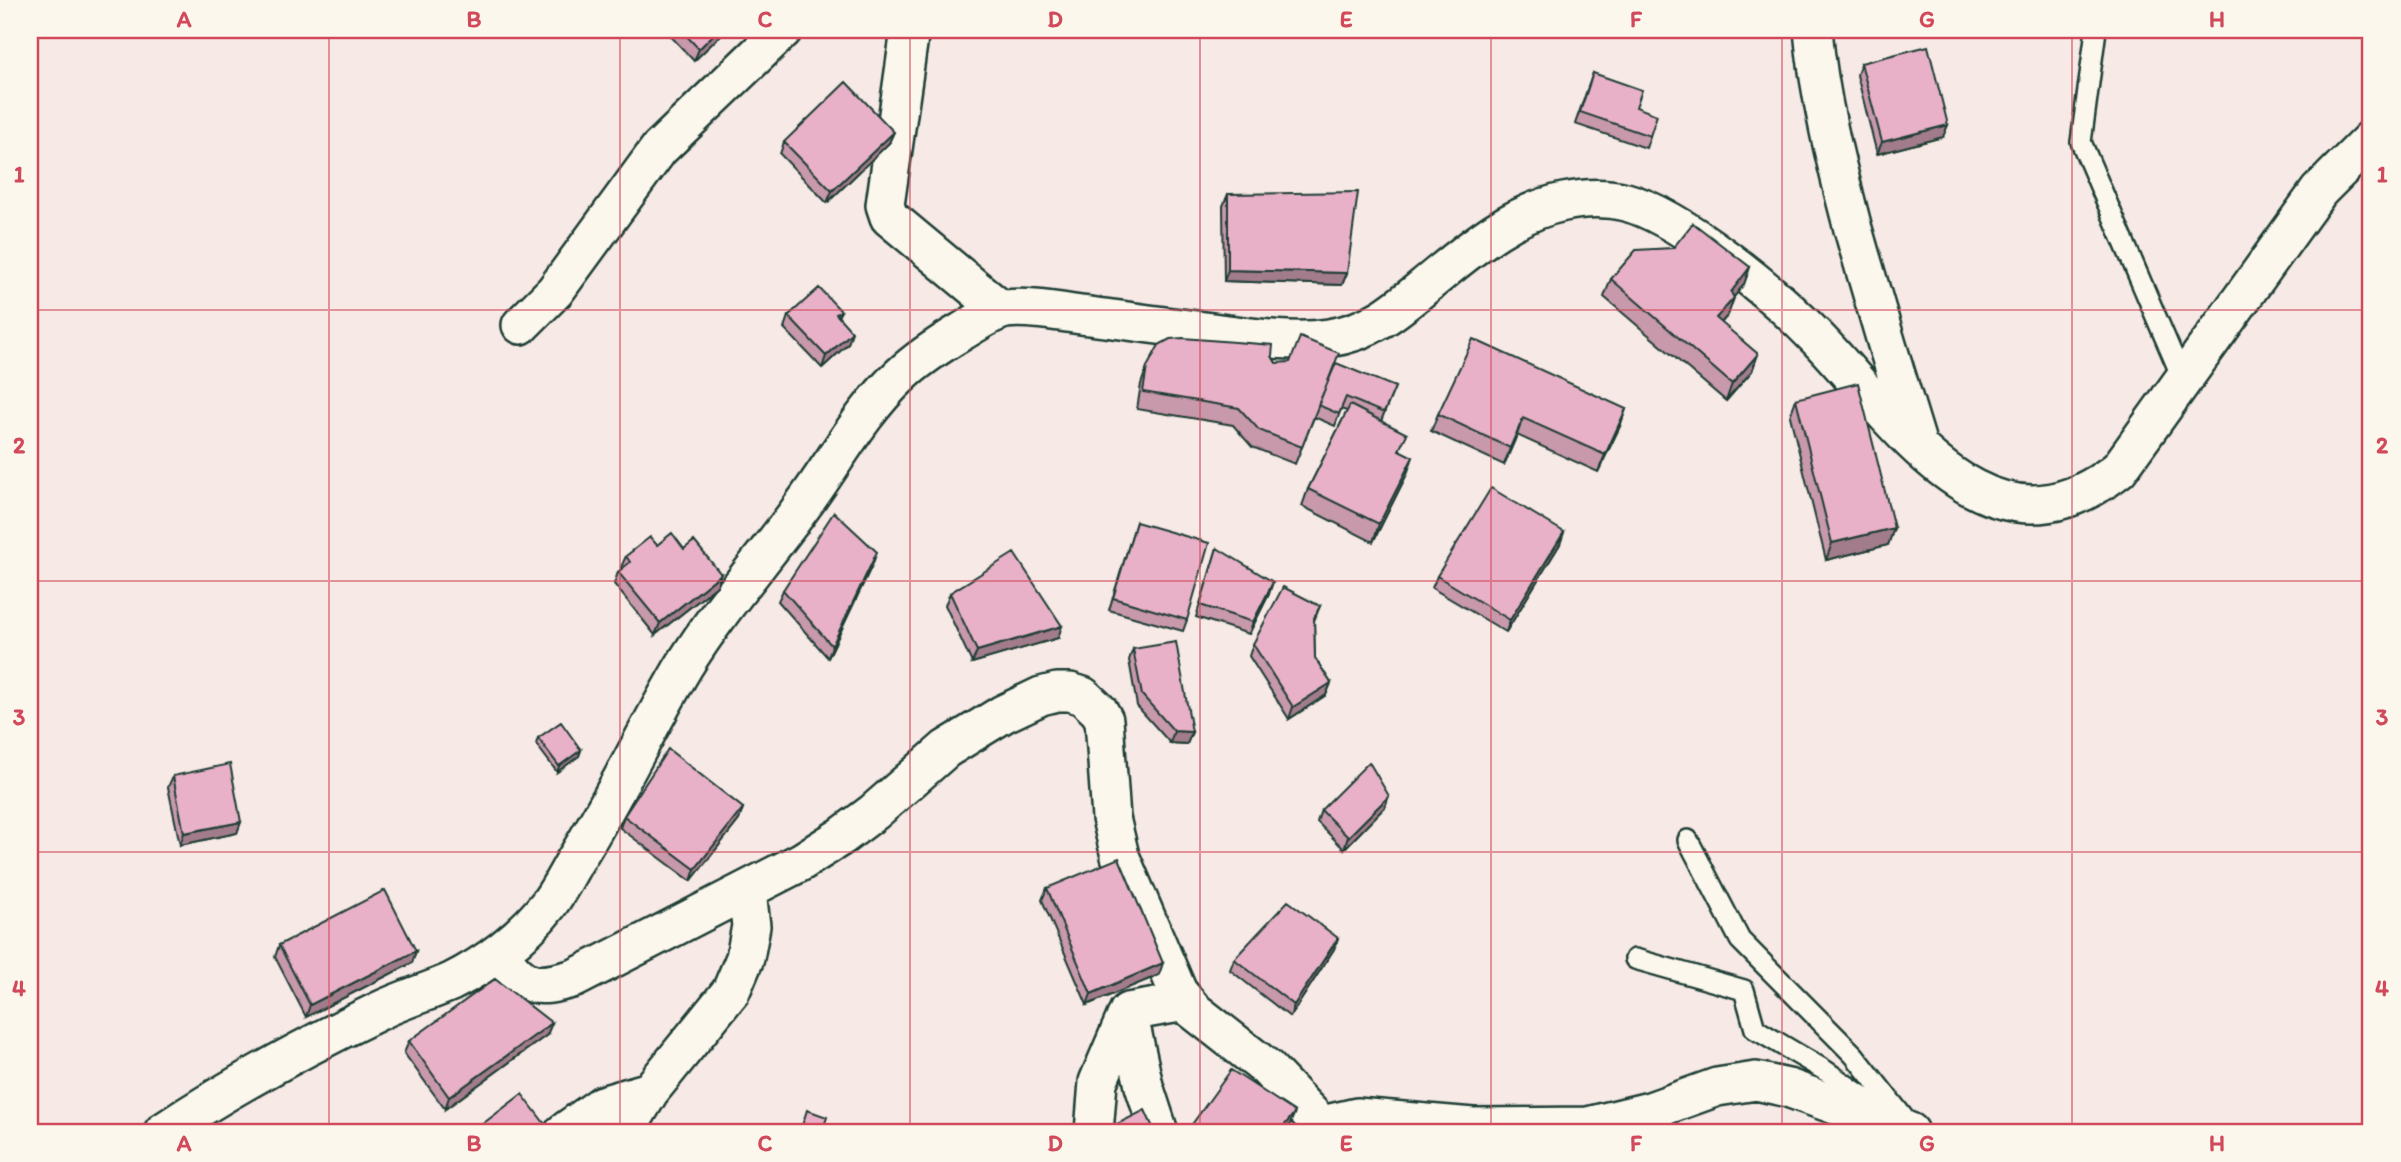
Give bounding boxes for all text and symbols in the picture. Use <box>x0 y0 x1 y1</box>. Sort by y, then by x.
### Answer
text: A <box>176 5 192 33</box>
text: B <box>467 5 482 33</box>
text: C <box>758 5 773 33</box>
text: D <box>1047 5 1063 33</box>
text: E <box>1340 5 1353 33</box>
text: F <box>1630 5 1643 33</box>
text: G <box>1919 5 1935 33</box>
text: H <box>2209 5 2225 33</box>
text: 1 <box>14 160 25 188</box>
text: 1 <box>2377 160 2388 188</box>
text: 2 <box>13 431 26 459</box>
text: 2 <box>2376 431 2389 459</box>
text: 3 <box>13 703 26 731</box>
text: 3 <box>2376 703 2389 731</box>
text: 4 <box>12 974 26 1002</box>
text: 4 <box>2375 974 2389 1002</box>
text: A <box>176 1129 192 1157</box>
text: B <box>467 1129 482 1157</box>
text: C <box>758 1129 773 1157</box>
text: D <box>1047 1129 1063 1157</box>
text: E <box>1340 1129 1353 1157</box>
text: F <box>1630 1129 1643 1157</box>
text: G <box>1919 1129 1935 1157</box>
text: H <box>2209 1129 2225 1157</box>

